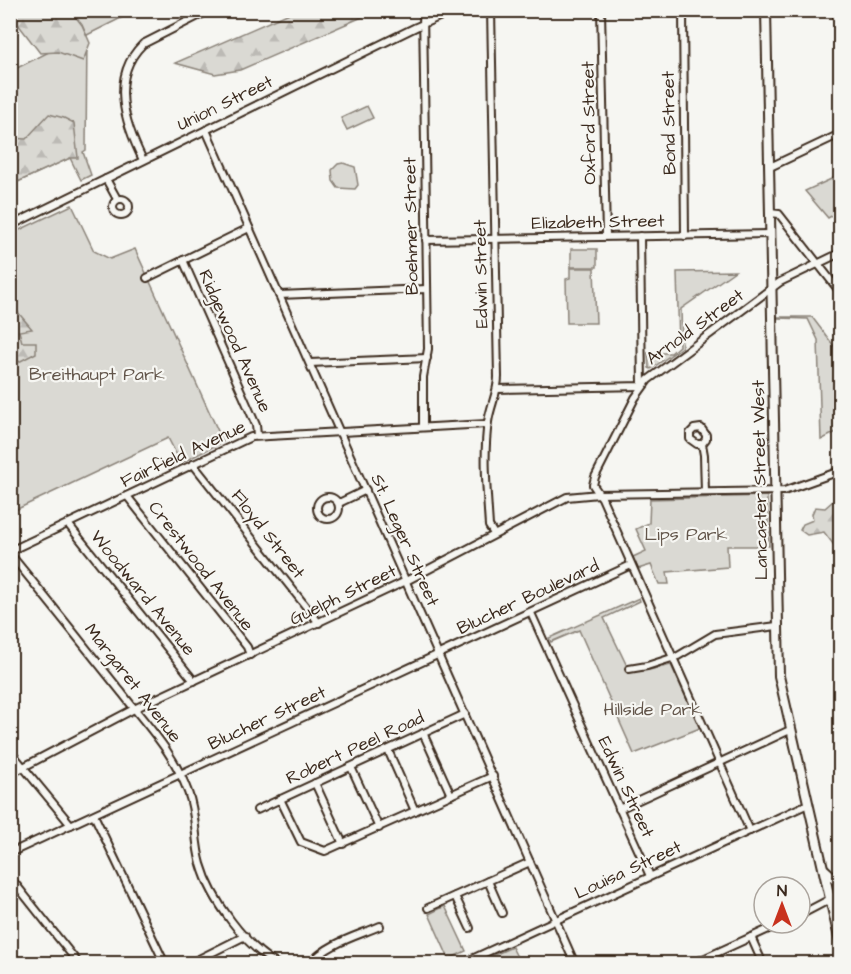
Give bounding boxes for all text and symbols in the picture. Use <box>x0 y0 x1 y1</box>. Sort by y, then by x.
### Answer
street label: Oxford Street <box>575 60 603 185</box>
street label: Union Street <box>173 69 278 137</box>
street label: Bond Street <box>656 70 682 175</box>
street label: Boehmer Street <box>397 156 425 295</box>
street label: Elizabeth Street <box>531 208 665 236</box>
street label: Edwin Street <box>468 219 494 329</box>
street label: Ridgewood Avenue <box>191 266 278 417</box>
street label: Arnold Street <box>641 283 750 371</box>
park label: Breithaupt Park <box>29 362 165 387</box>
street label: Lancaster Street West <box>746 379 774 580</box>
street label: Fairfield Avenue <box>116 414 250 494</box>
street label: St. Leger Street <box>364 470 446 611</box>
street label: Floyd Street <box>224 484 311 585</box>
street label: Crestwood Avenue <box>142 496 260 636</box>
park label: Lips Park <box>644 522 728 547</box>
street label: Woodward Avenue <box>85 525 202 661</box>
street label: Blucher Boulevard <box>453 553 603 641</box>
street label: Guelph Street <box>285 558 401 632</box>
street label: Margaret Avenue <box>78 618 188 749</box>
street label: Blucher Street <box>204 679 331 756</box>
park label: Hillside Park <box>604 697 702 722</box>
street label: Robert Peel Road <box>282 705 428 791</box>
street label: Edwin Street <box>592 732 661 842</box>
street label: Louisa Street <box>570 834 686 906</box>
north arrow <box>752 875 812 935</box>
text: N <box>777 880 787 902</box>

